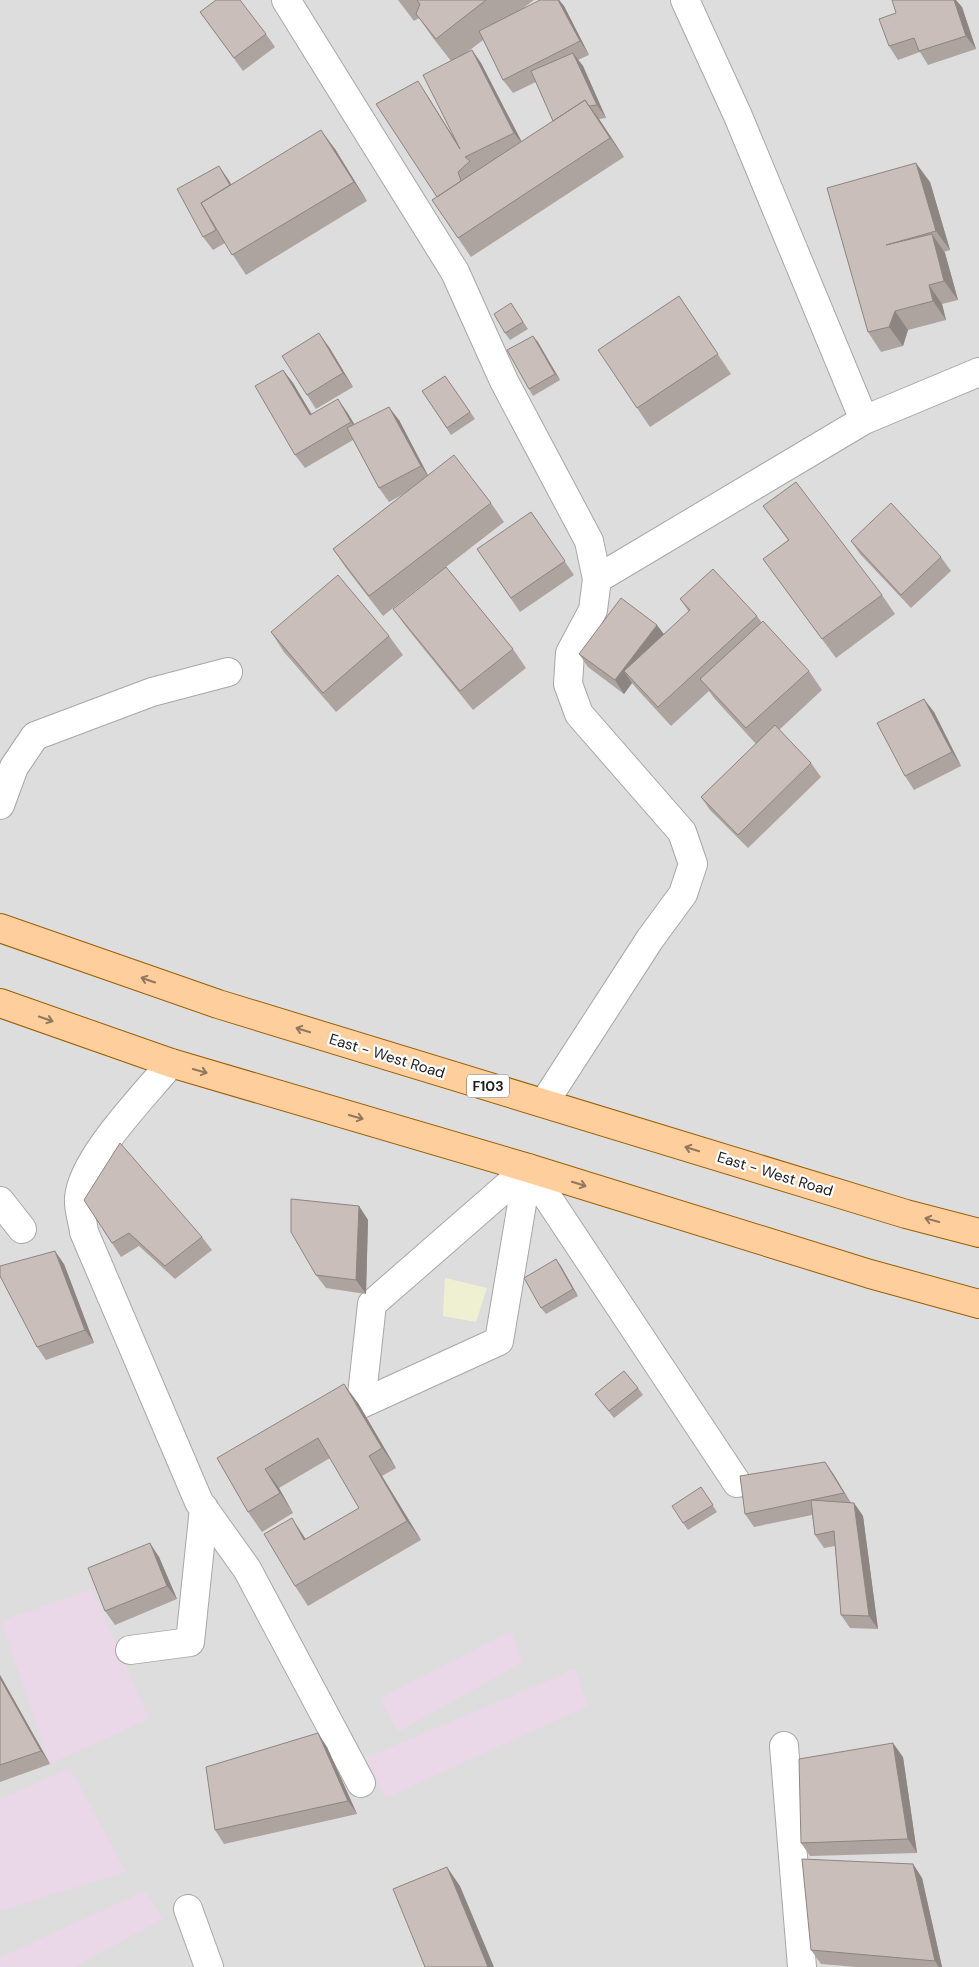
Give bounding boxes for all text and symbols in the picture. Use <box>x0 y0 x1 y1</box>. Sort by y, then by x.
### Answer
one-way arrow <box>141 975 156 984</box>
one-way arrow <box>38 1015 53 1024</box>
one-way arrow <box>295 1025 311 1034</box>
street label: East - West Road <box>327 1029 447 1083</box>
one-way arrow <box>191 1067 207 1077</box>
road number: F103 <box>467 1074 509 1098</box>
one-way arrow <box>347 1113 363 1123</box>
one-way arrow <box>685 1143 701 1153</box>
street label: East - West Road <box>715 1147 835 1201</box>
one-way arrow <box>570 1179 586 1189</box>
one-way arrow <box>924 1215 940 1225</box>

